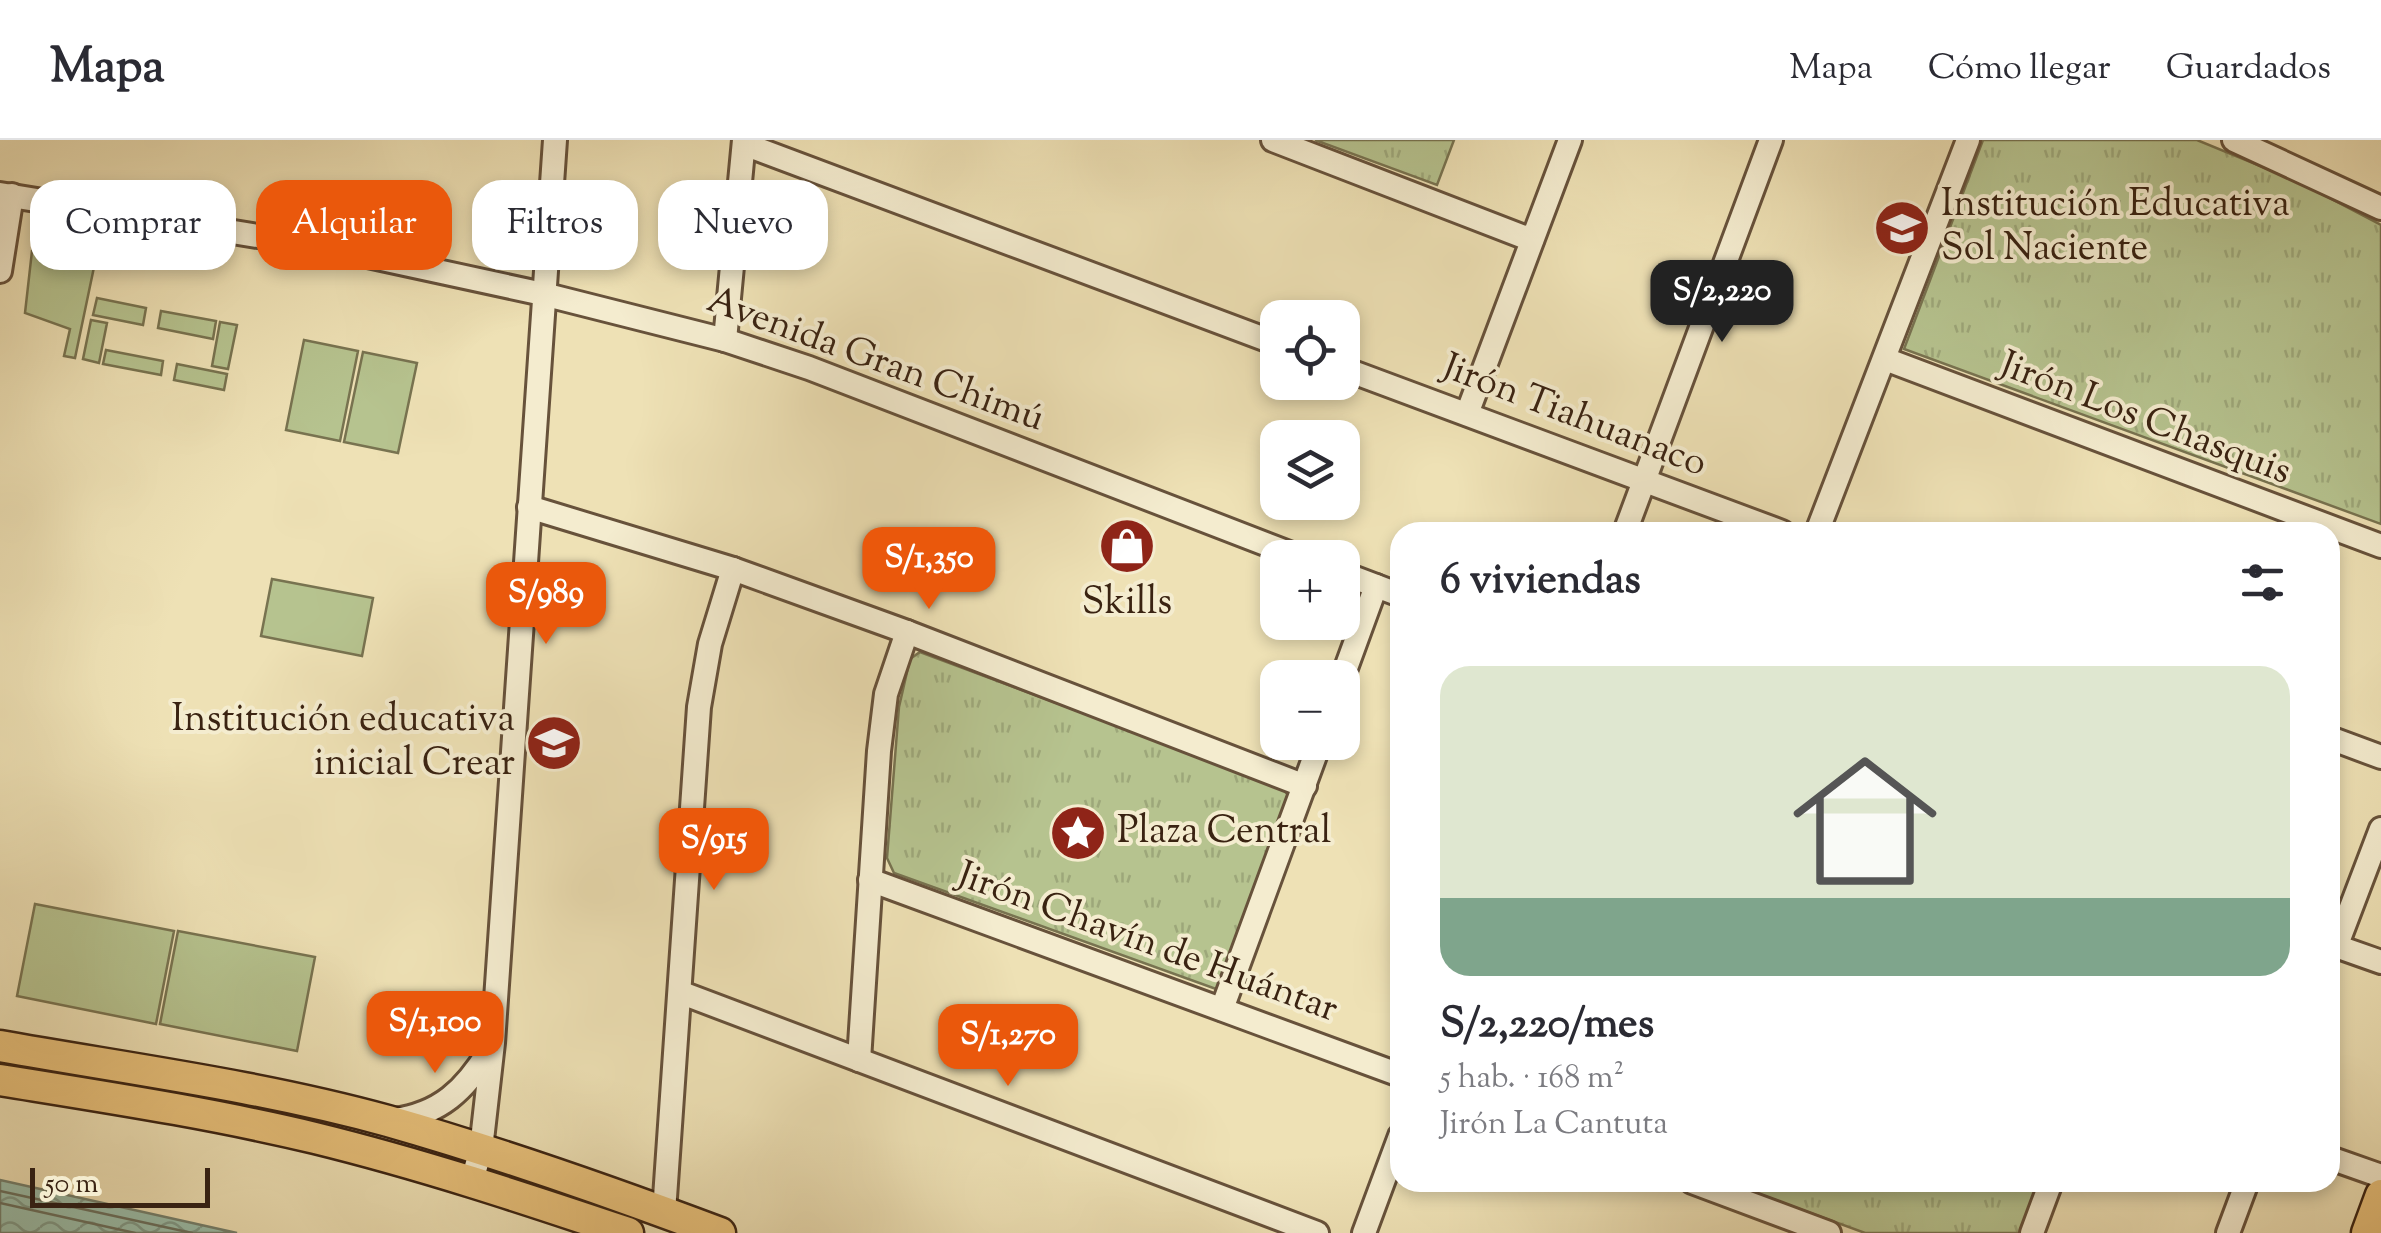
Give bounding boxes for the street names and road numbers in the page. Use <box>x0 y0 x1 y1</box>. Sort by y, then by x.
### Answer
street label: Avenida Gran Chimú <box>699 275 1051 447</box>
street label: Jirón Los Chasquis <box>1990 339 2298 500</box>
street label: Jirón Tiahuanaco <box>1432 341 1714 492</box>
street label: Jirón Chavín de Huántar <box>947 849 1345 1038</box>

